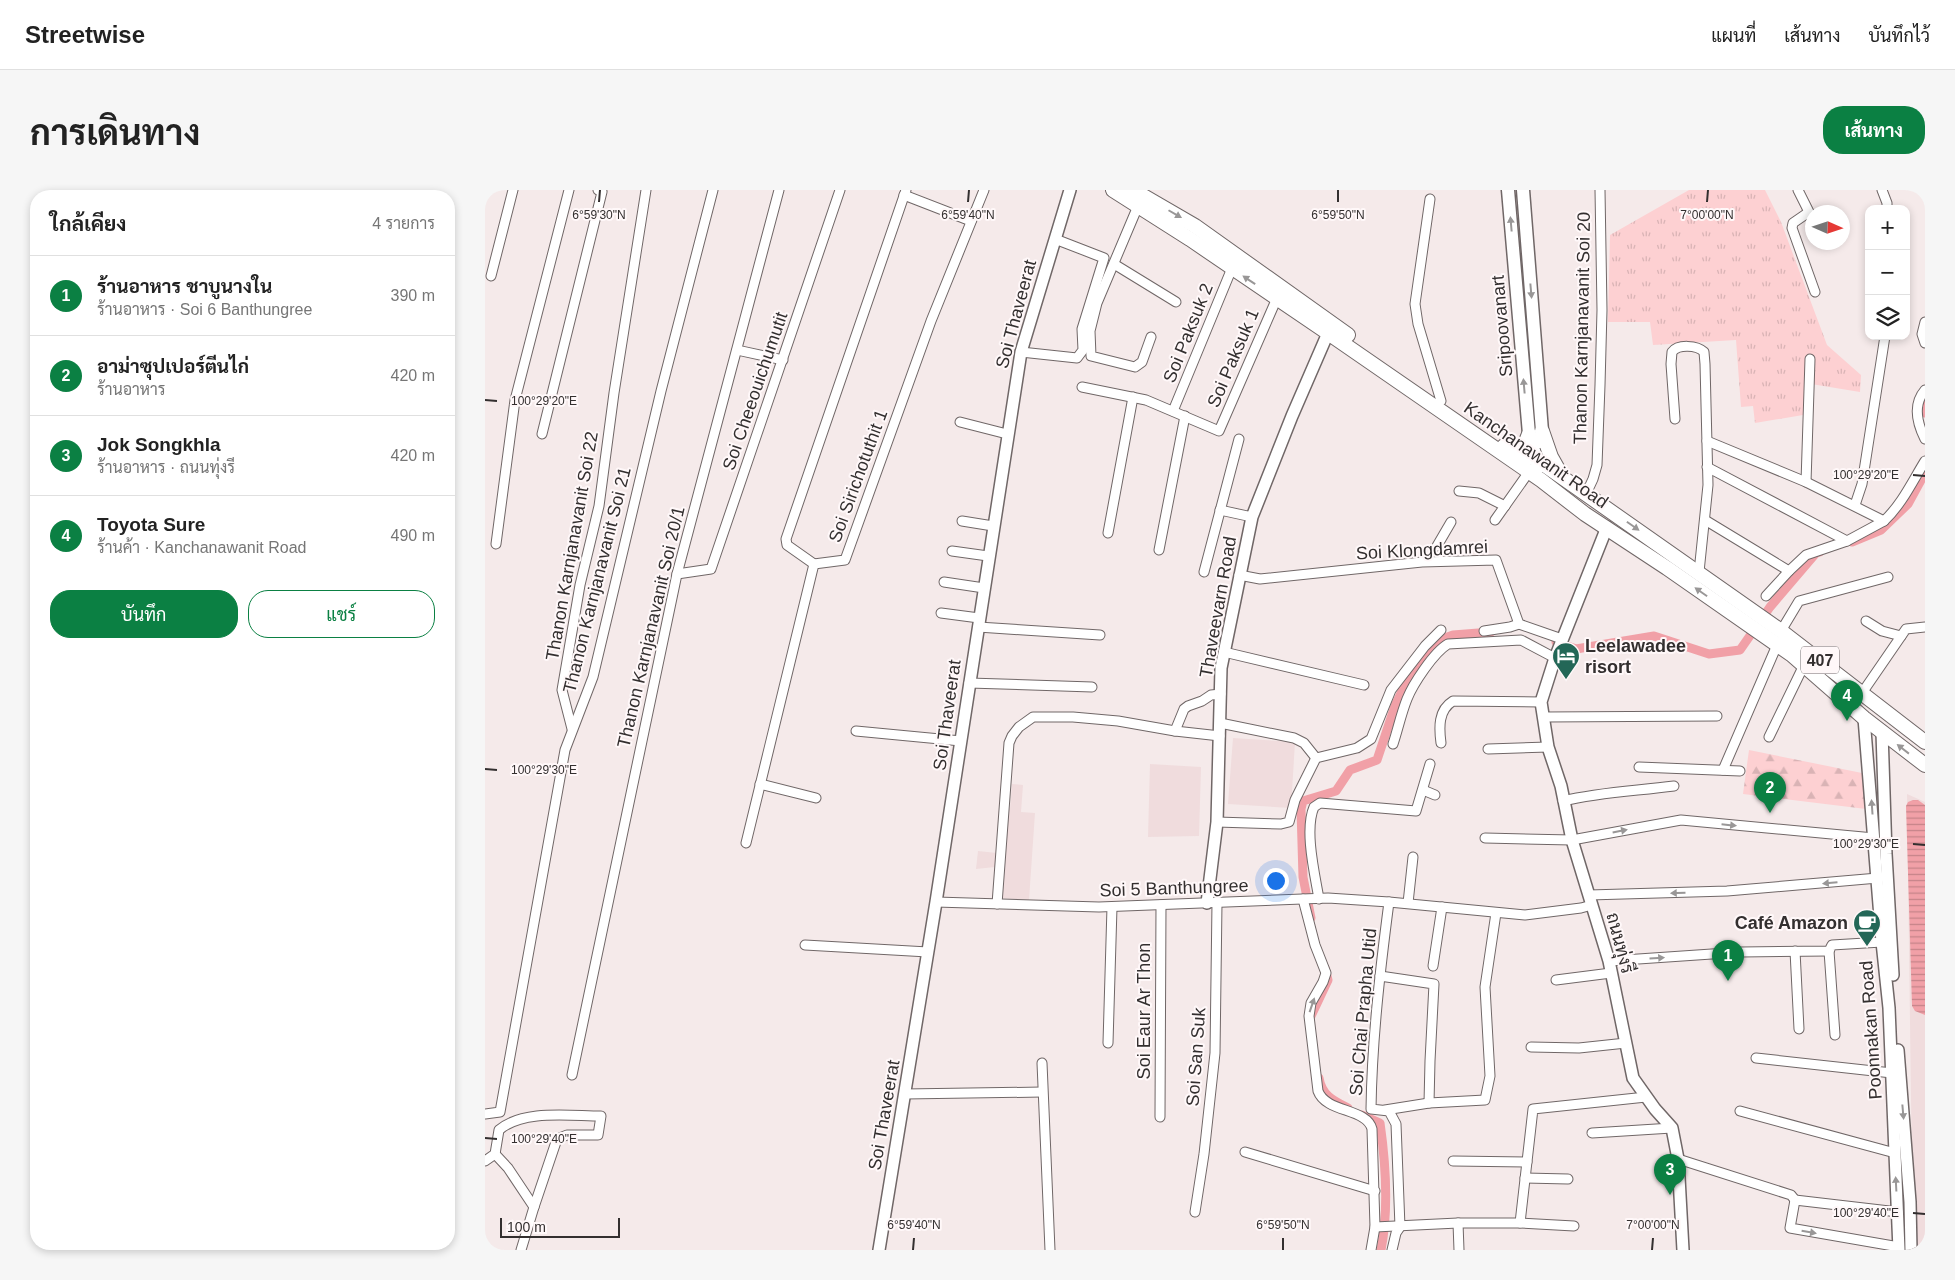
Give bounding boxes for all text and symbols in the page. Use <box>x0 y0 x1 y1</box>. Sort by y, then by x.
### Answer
text: Streetwise <box>25 21 145 48</box>
text: แผนที่ <box>1711 26 1756 46</box>
text: เส้นทาง <box>1784 26 1840 46</box>
text: บันทึกไว้ <box>1868 26 1930 46</box>
button: เส้นทาง <box>1823 106 1925 154</box>
text: การเดินทาง <box>30 113 200 152</box>
north arrow <box>1805 205 1850 250</box>
map controls <box>1865 205 1910 340</box>
button: + <box>1865 205 1910 250</box>
text: 6°59'30"N <box>572 208 626 222</box>
text: 6°59'40"N <box>941 208 995 222</box>
text: 6°59'50"N <box>1311 208 1365 222</box>
text: 7°00'00"N <box>1680 208 1734 222</box>
one-way arrow <box>1168 210 1182 219</box>
text: ใกล้เคียง <box>50 212 126 235</box>
street label: Thanon Karnjanavanit Soi 20 <box>1570 212 1594 444</box>
text: 4 รายการ <box>372 215 435 232</box>
one-way arrow <box>1506 216 1514 232</box>
button: − <box>1865 250 1910 295</box>
street label: Soi Thaveerat <box>992 257 1040 371</box>
street label: Sripoovanart <box>1488 274 1516 378</box>
one-way arrow <box>1243 275 1256 285</box>
text: ร้านอาหาร ชาบูนางใน <box>97 276 272 297</box>
street label: Soi Paksuk 2 <box>1159 281 1217 385</box>
one-way arrow <box>1527 283 1535 299</box>
text: 1 <box>62 287 70 304</box>
text: 390 m <box>391 287 435 304</box>
button: layers <box>1865 295 1910 340</box>
text: ร้านอาหาร · Soi 6 Banthungree <box>97 301 312 318</box>
street label: Soi Paksuk 1 <box>1203 306 1263 410</box>
street label: Soi Cheeouichumutit <box>719 309 791 473</box>
text: อาม่าซุปเปอร์ตีนไก่ <box>97 356 249 377</box>
text: 2 <box>62 367 70 384</box>
text: 420 m <box>391 367 435 384</box>
one-way arrow <box>1520 378 1528 394</box>
text: ร้านอาหาร <box>97 381 166 398</box>
text: 100°29'20"E <box>511 394 577 408</box>
street label: Kanchanawanit Road <box>1460 398 1612 512</box>
street label: Soi Sirichotuthit 1 <box>825 407 891 545</box>
street label: Thanon Karnjanavanit Soi 22 <box>542 430 602 662</box>
text: Jok Songkhla <box>97 434 221 455</box>
text: 3 <box>62 447 70 464</box>
text: 420 m <box>391 447 435 464</box>
text: ร้านอาหาร · ถนนทุ่งรี <box>97 459 235 476</box>
street label: Thanon Karnjanavanit Soi 21 <box>559 465 635 695</box>
text: 100°29'20"E <box>1833 468 1899 482</box>
street label: Thanon Karnjanavanit Soi 20/1 <box>613 504 689 750</box>
text: Toyota Sure <box>97 514 205 535</box>
one-way arrow <box>1626 521 1639 531</box>
text: 4 <box>62 527 70 544</box>
text: 490 m <box>391 527 435 544</box>
street label: Thaveevarn Road <box>1196 535 1240 679</box>
street label: Soi Klongdamrei <box>1356 537 1488 563</box>
text: ร้านค้า · Kanchanawanit Road <box>97 539 306 556</box>
one-way arrow <box>1694 587 1708 597</box>
button: บันทึก <box>50 590 238 638</box>
button: แชร์ <box>248 590 435 638</box>
place label: Leelawadee risort <box>1585 636 1686 677</box>
hotel icon: Leelawadee risort <box>1551 641 1581 680</box>
road number: 407 <box>1801 646 1839 674</box>
street label: Soi Thaveerat <box>929 658 965 772</box>
pin: 4 <box>1831 680 1863 721</box>
one-way arrow <box>1897 743 1910 754</box>
text: 100°29'30"E <box>511 763 577 777</box>
pin: 2 <box>1754 772 1786 813</box>
one-way arrow <box>1867 799 1875 815</box>
one-way arrow <box>1722 821 1738 829</box>
one-way arrow <box>1613 827 1629 835</box>
text: 100°29'30"E <box>1833 837 1899 851</box>
your location <box>1263 868 1289 894</box>
street label: Soi 5 Banthungree <box>1099 875 1249 901</box>
one-way arrow <box>1821 879 1837 887</box>
one-way arrow <box>1670 889 1686 897</box>
cafe icon: Café Amazon <box>1852 908 1882 947</box>
street label: ถนนทุ่งรี <box>1600 910 1641 976</box>
place label: Café Amazon <box>1735 913 1848 933</box>
street label: Soi Chai Prapha Utid <box>1346 927 1380 1097</box>
pin: 1 <box>1712 940 1744 981</box>
street label: Soi Eaur Ar Thon <box>1134 943 1154 1079</box>
one-way arrow <box>1650 953 1666 961</box>
street label: Poonnakan Road <box>1856 960 1886 1100</box>
one-way arrow <box>1308 997 1316 1012</box>
street label: Soi San Suk <box>1183 1006 1210 1107</box>
street label: Soi Thaveerat <box>864 1058 904 1172</box>
one-way arrow <box>1899 1105 1907 1121</box>
text: 100°29'40"E <box>511 1132 577 1146</box>
pin: 3 <box>1654 1154 1686 1195</box>
one-way arrow <box>1892 1176 1900 1192</box>
text: 100°29'40"E <box>1833 1206 1899 1220</box>
scale bar <box>500 1215 620 1238</box>
text: 6°59'40"N <box>887 1218 941 1232</box>
text: 6°59'50"N <box>1256 1218 1310 1232</box>
text: 7°00'00"N <box>1626 1218 1680 1232</box>
text: 100 m <box>507 1219 546 1235</box>
one-way arrow <box>1802 1228 1818 1236</box>

